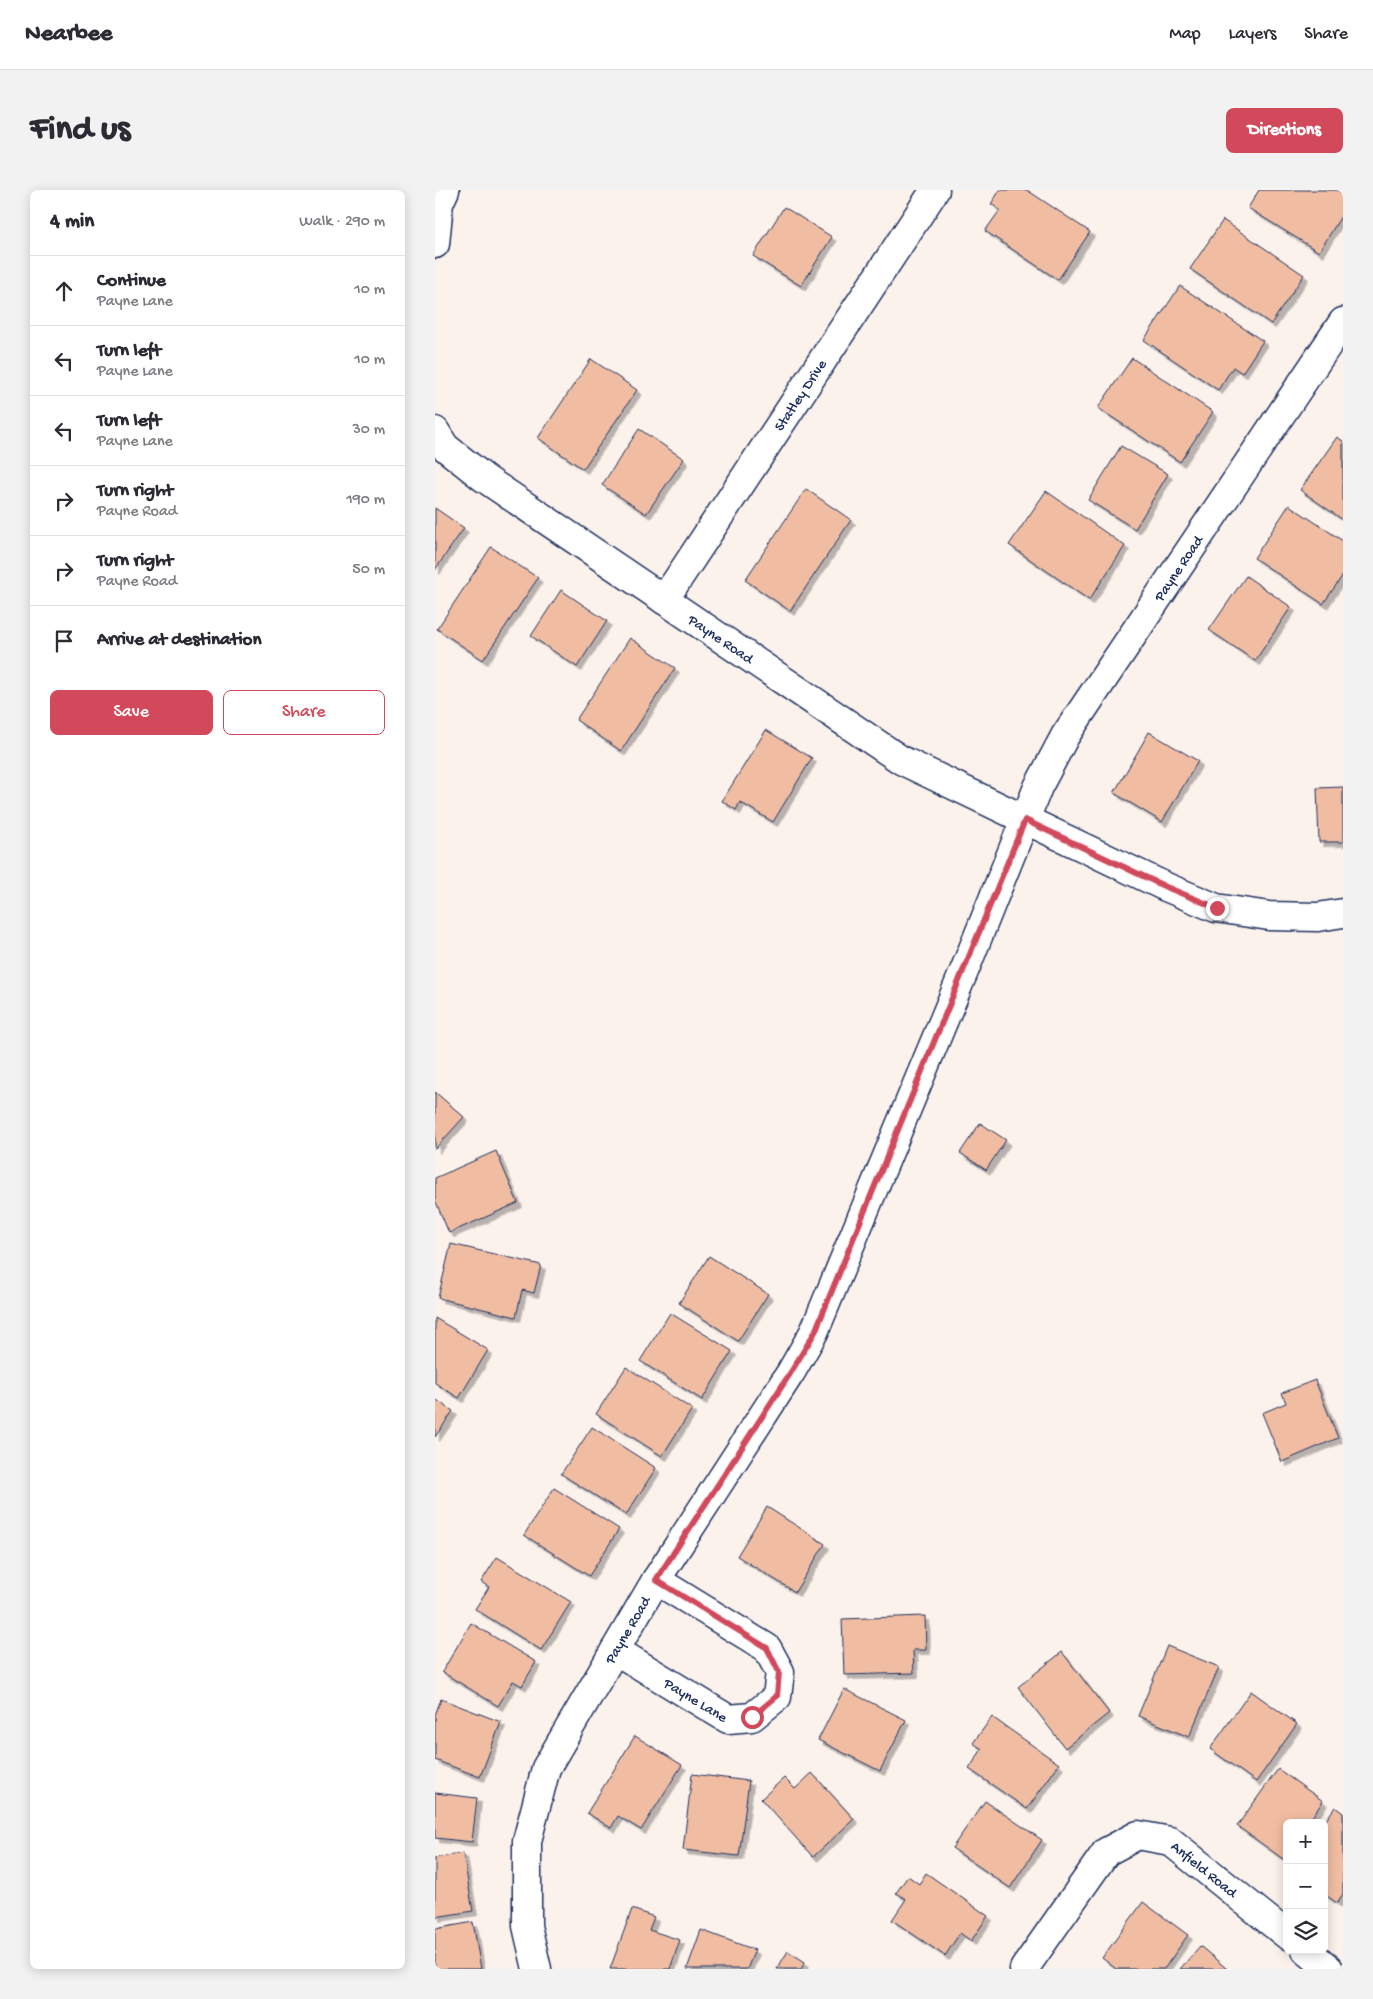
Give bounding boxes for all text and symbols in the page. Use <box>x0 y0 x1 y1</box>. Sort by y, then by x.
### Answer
text: Nearbee <box>25 20 112 49</box>
text: Map <box>1169 24 1201 45</box>
text: Layers <box>1229 24 1276 45</box>
text: Share <box>1304 24 1348 45</box>
button: Directions <box>1226 108 1343 153</box>
text: Find us <box>30 110 130 151</box>
text: 4 min <box>50 210 94 235</box>
text: Walk · 290 m <box>299 213 385 232</box>
text: Continue <box>97 270 166 293</box>
icon: ahead <box>50 277 78 305</box>
text: 10 m <box>354 281 385 300</box>
text: Payne Lane <box>97 293 173 312</box>
text: Turn left <box>97 340 161 363</box>
icon: left <box>50 347 78 375</box>
text: 10 m <box>354 351 385 370</box>
street label: Statley Drive <box>771 356 832 435</box>
text: Payne Lane <box>97 363 173 382</box>
text: Turn left <box>97 410 161 433</box>
icon: left <box>50 417 78 445</box>
text: 30 m <box>352 421 385 440</box>
text: Payne Lane <box>97 433 173 452</box>
text: Turn right <box>97 480 173 503</box>
icon: right <box>50 487 78 515</box>
text: 190 m <box>346 491 385 510</box>
text: Payne Road <box>97 503 177 522</box>
street label: Payne Road <box>1151 532 1209 606</box>
text: Turn right <box>97 550 173 573</box>
icon: right <box>50 557 78 585</box>
text: 50 m <box>352 561 385 580</box>
text: Payne Road <box>97 573 177 592</box>
street label: Payne Road <box>683 611 757 669</box>
icon: arrive <box>50 627 78 655</box>
text: Arrive at destination <box>97 629 261 652</box>
button: Save <box>50 690 213 735</box>
button: Share <box>223 690 385 735</box>
route end <box>1206 897 1229 920</box>
street label: Payne Road <box>601 1592 656 1668</box>
street label: Payne Lane <box>659 1674 730 1728</box>
route start <box>741 1706 764 1729</box>
map controls <box>1283 1819 1328 1954</box>
button: + <box>1283 1819 1328 1864</box>
street label: Anfield Road <box>1166 1838 1241 1903</box>
button: − <box>1283 1864 1328 1909</box>
button: layers <box>1283 1909 1328 1954</box>

